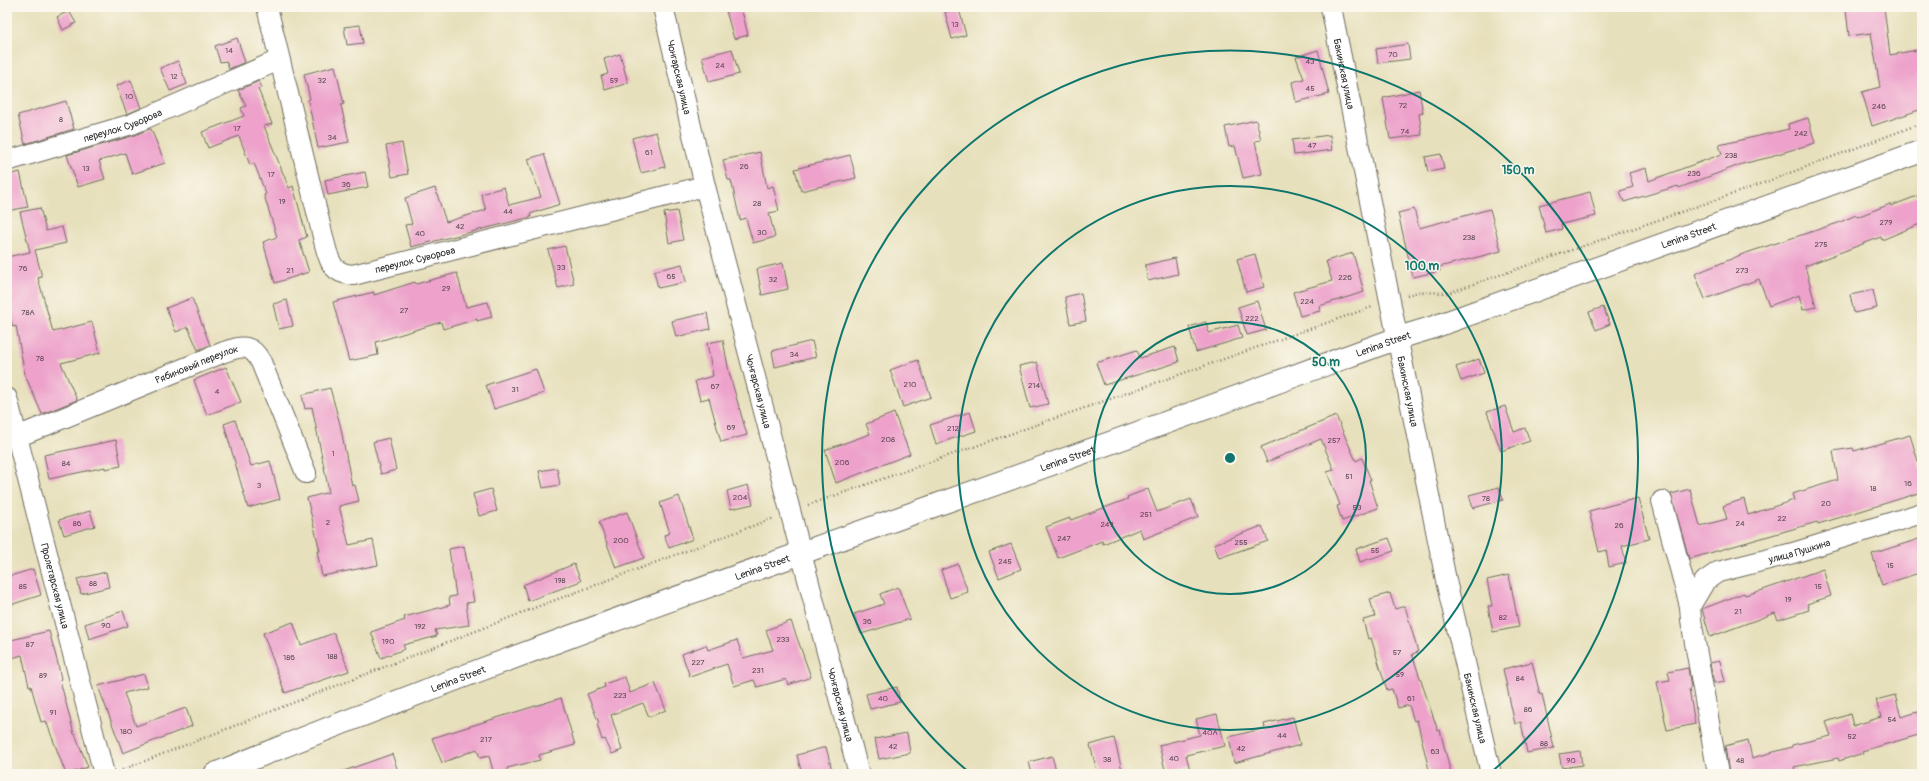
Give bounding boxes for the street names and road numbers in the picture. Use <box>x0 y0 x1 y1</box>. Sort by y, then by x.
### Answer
street label: Бакинская улица <box>1330 37 1356 111</box>
street label: Чонгарская улица <box>664 39 693 116</box>
street label: переулок Суворова <box>82 107 164 145</box>
street label: Lenina Street <box>1660 220 1719 252</box>
street label: переулок Суворова <box>374 244 457 276</box>
street label: Lenina Street <box>1354 329 1413 360</box>
street label: Рябиновый переулок <box>154 343 239 387</box>
street label: Чонгарская улица <box>742 353 773 430</box>
street label: Бакинская улица <box>1394 355 1420 428</box>
street label: Lenina Street <box>1039 444 1098 475</box>
street label: улица Пушкина <box>1766 537 1832 566</box>
street label: Пролетарская улица <box>38 542 71 630</box>
street label: Lenina Street <box>733 552 792 583</box>
street label: Lenina Street <box>429 663 488 695</box>
street label: Чонгарская улица <box>824 667 855 743</box>
street label: Бакинская улица <box>1461 672 1489 745</box>

